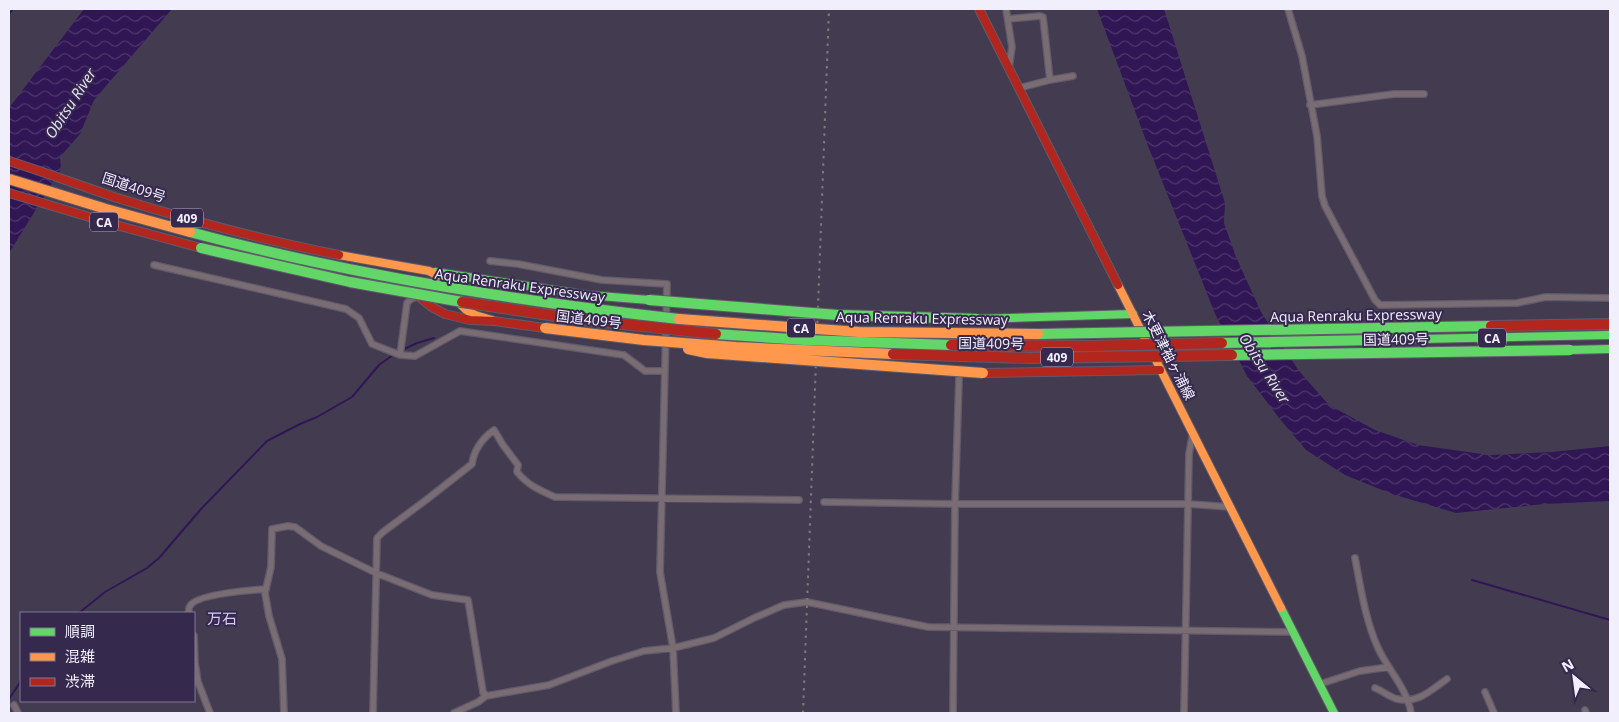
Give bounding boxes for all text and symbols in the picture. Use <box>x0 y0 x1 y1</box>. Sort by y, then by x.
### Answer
water label: Obitsu River <box>40 63 101 142</box>
street label: 国道409号 <box>100 168 168 206</box>
road number: 409 <box>171 208 203 228</box>
road number: CA <box>90 212 118 232</box>
street label: Aqua Renraku Expressway <box>434 264 607 307</box>
street label: Aqua Renraku Expressway <box>1270 304 1443 326</box>
street label: 国道409号 <box>555 306 623 332</box>
street label: Aqua Renraku Expressway <box>836 307 1009 329</box>
street label: 木更津袖ヶ浦線 <box>1138 307 1200 403</box>
road number: CA <box>787 318 815 338</box>
road number: CA <box>1478 328 1506 348</box>
water label: Obitsu River <box>1235 329 1296 408</box>
street label: 国道409号 <box>1363 329 1429 349</box>
street label: 国道409号 <box>958 333 1024 353</box>
road number: 409 <box>1041 348 1073 367</box>
district label: 万石 <box>207 608 237 628</box>
legend <box>20 612 195 702</box>
text: 順調 <box>65 621 95 641</box>
text: 混雑 <box>65 646 95 666</box>
north arrow <box>1549 652 1599 702</box>
text: N <box>1558 654 1577 676</box>
text: 渋滞 <box>65 671 95 691</box>

